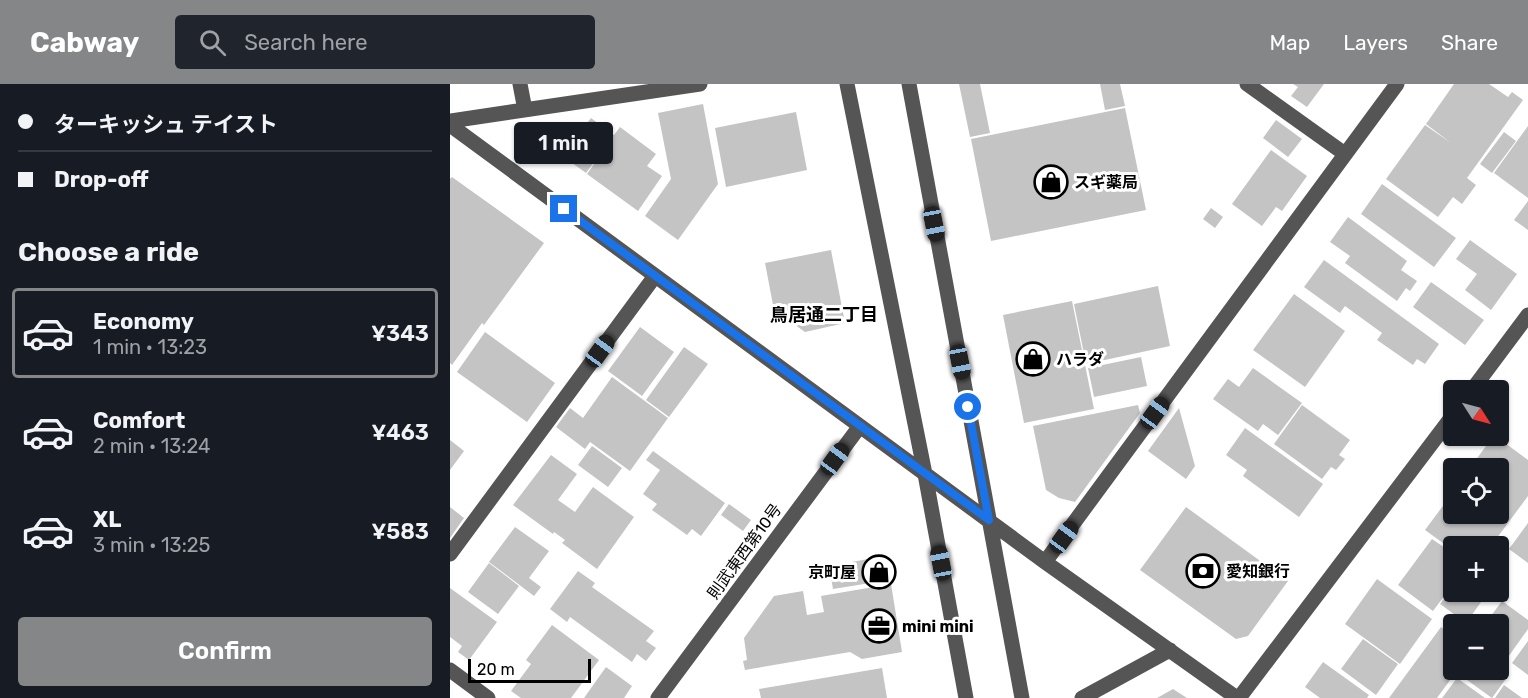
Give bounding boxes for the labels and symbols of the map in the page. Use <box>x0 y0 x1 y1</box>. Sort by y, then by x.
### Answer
callout: 1 min <box>514 122 614 164</box>
shop icon: スギ薬局 <box>1033 164 1069 200</box>
place label: スギ薬局 <box>1074 173 1138 192</box>
route end <box>550 195 577 222</box>
car <box>922 205 946 243</box>
district label: 鳥居通二丁目 <box>770 304 878 326</box>
car <box>582 331 618 371</box>
shop icon: ハラダ <box>1015 341 1051 377</box>
car <box>948 343 972 381</box>
place label: ハラダ <box>1056 350 1104 369</box>
north arrow <box>1443 380 1509 446</box>
route start <box>954 393 981 420</box>
car <box>1137 393 1173 433</box>
car <box>817 439 853 479</box>
street label: 則武東西第10号 <box>704 500 785 603</box>
car <box>1046 517 1082 557</box>
car <box>929 544 953 582</box>
bank icon: 愛知銀行 <box>1185 553 1221 589</box>
shop icon: 京町屋 <box>861 554 897 590</box>
place label: 愛知銀行 <box>1226 562 1290 581</box>
place label: 京町屋 <box>808 563 856 582</box>
office icon: mini mini <box>861 608 897 644</box>
place label: mini mini <box>902 617 974 636</box>
scale bar <box>468 656 591 684</box>

